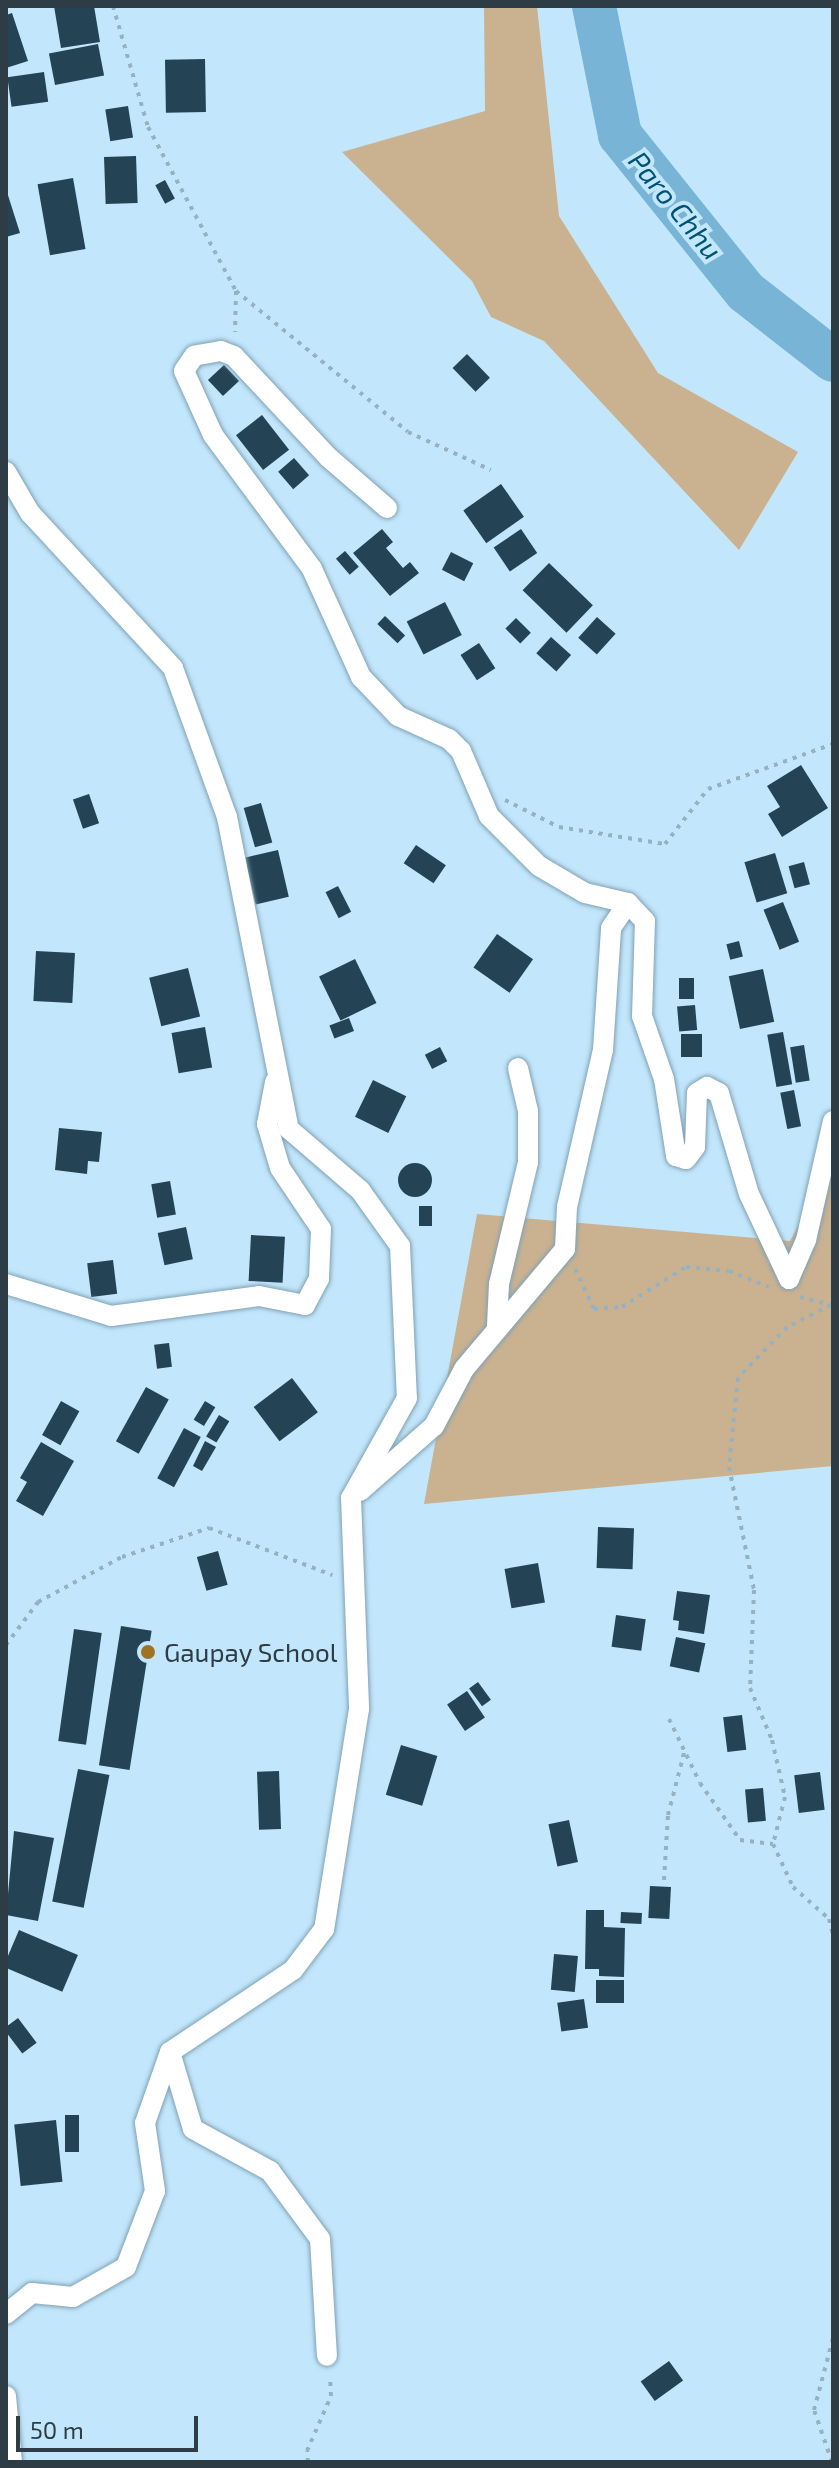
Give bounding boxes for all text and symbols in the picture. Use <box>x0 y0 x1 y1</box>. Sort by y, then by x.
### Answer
water label: Paro Chhu <box>622 144 730 266</box>
place label: Gaupay School <box>164 1636 338 1668</box>
marker: Gaupay School <box>139 1643 157 1661</box>
scale bar <box>20 2400 202 2450</box>
text: 50 m <box>30 2415 84 2444</box>

